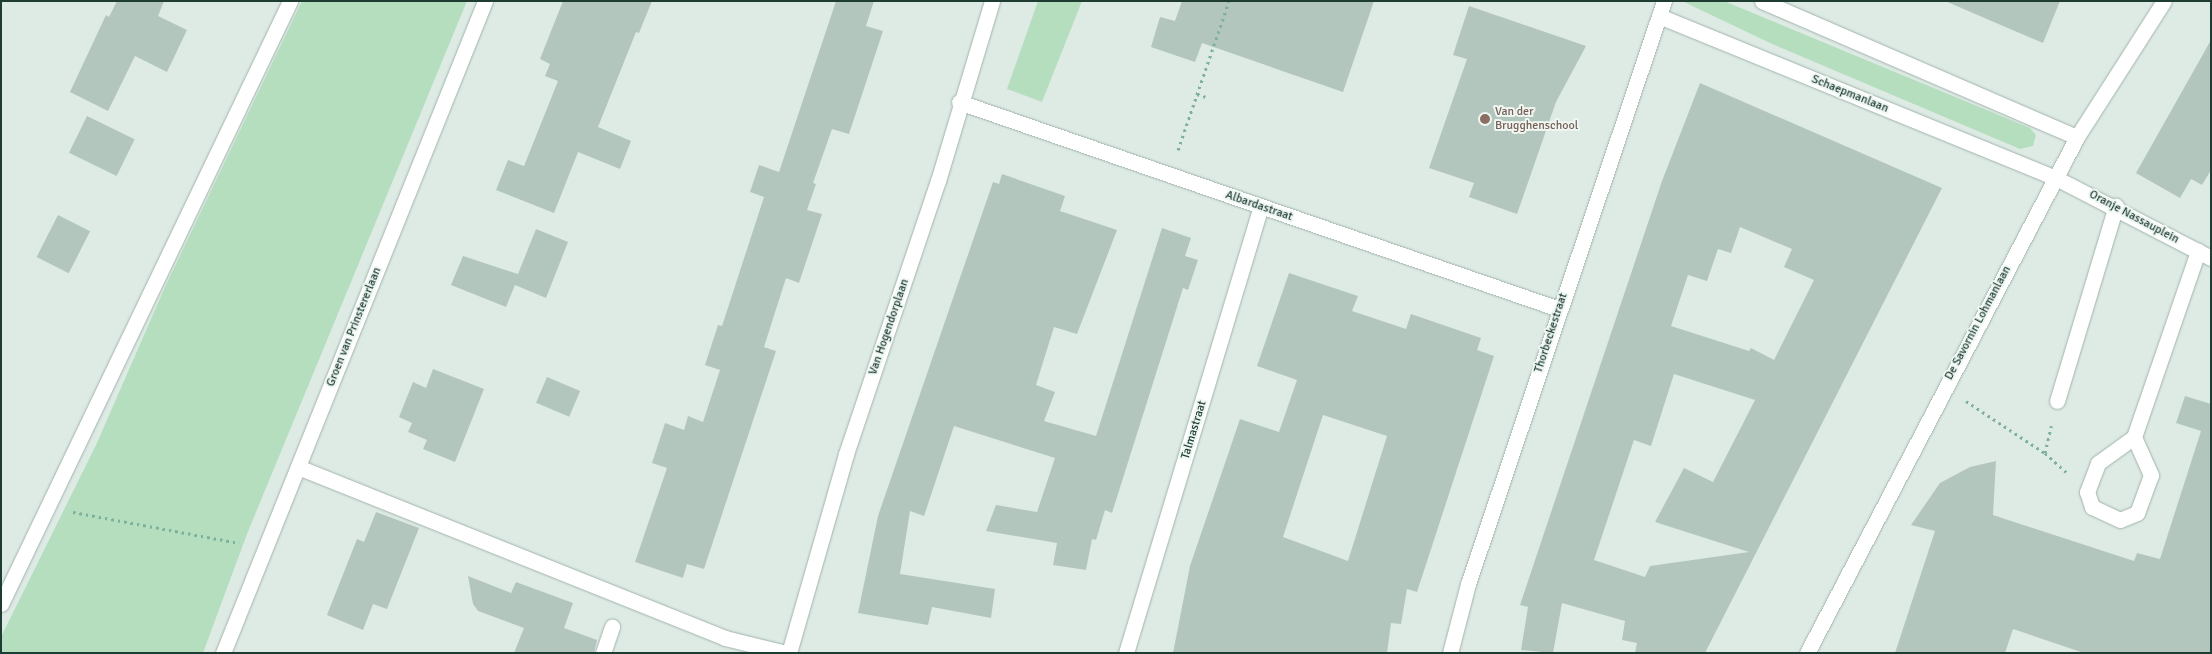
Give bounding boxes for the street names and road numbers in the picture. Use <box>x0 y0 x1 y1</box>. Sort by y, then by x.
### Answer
street label: Schaepmanlaan <box>1809 72 1891 116</box>
street label: Oranje Nassauplein <box>2087 187 2181 247</box>
street label: Albardastraat <box>1224 188 1294 224</box>
street label: De Savornin Lohmanlaan <box>1942 264 2014 382</box>
street label: Groen van Prinstererlaan <box>323 265 385 389</box>
street label: Van Hogendorplaan <box>866 277 912 377</box>
street label: Thorbeckestraat <box>1531 291 1571 375</box>
street label: Talmastraat <box>1178 399 1210 461</box>

